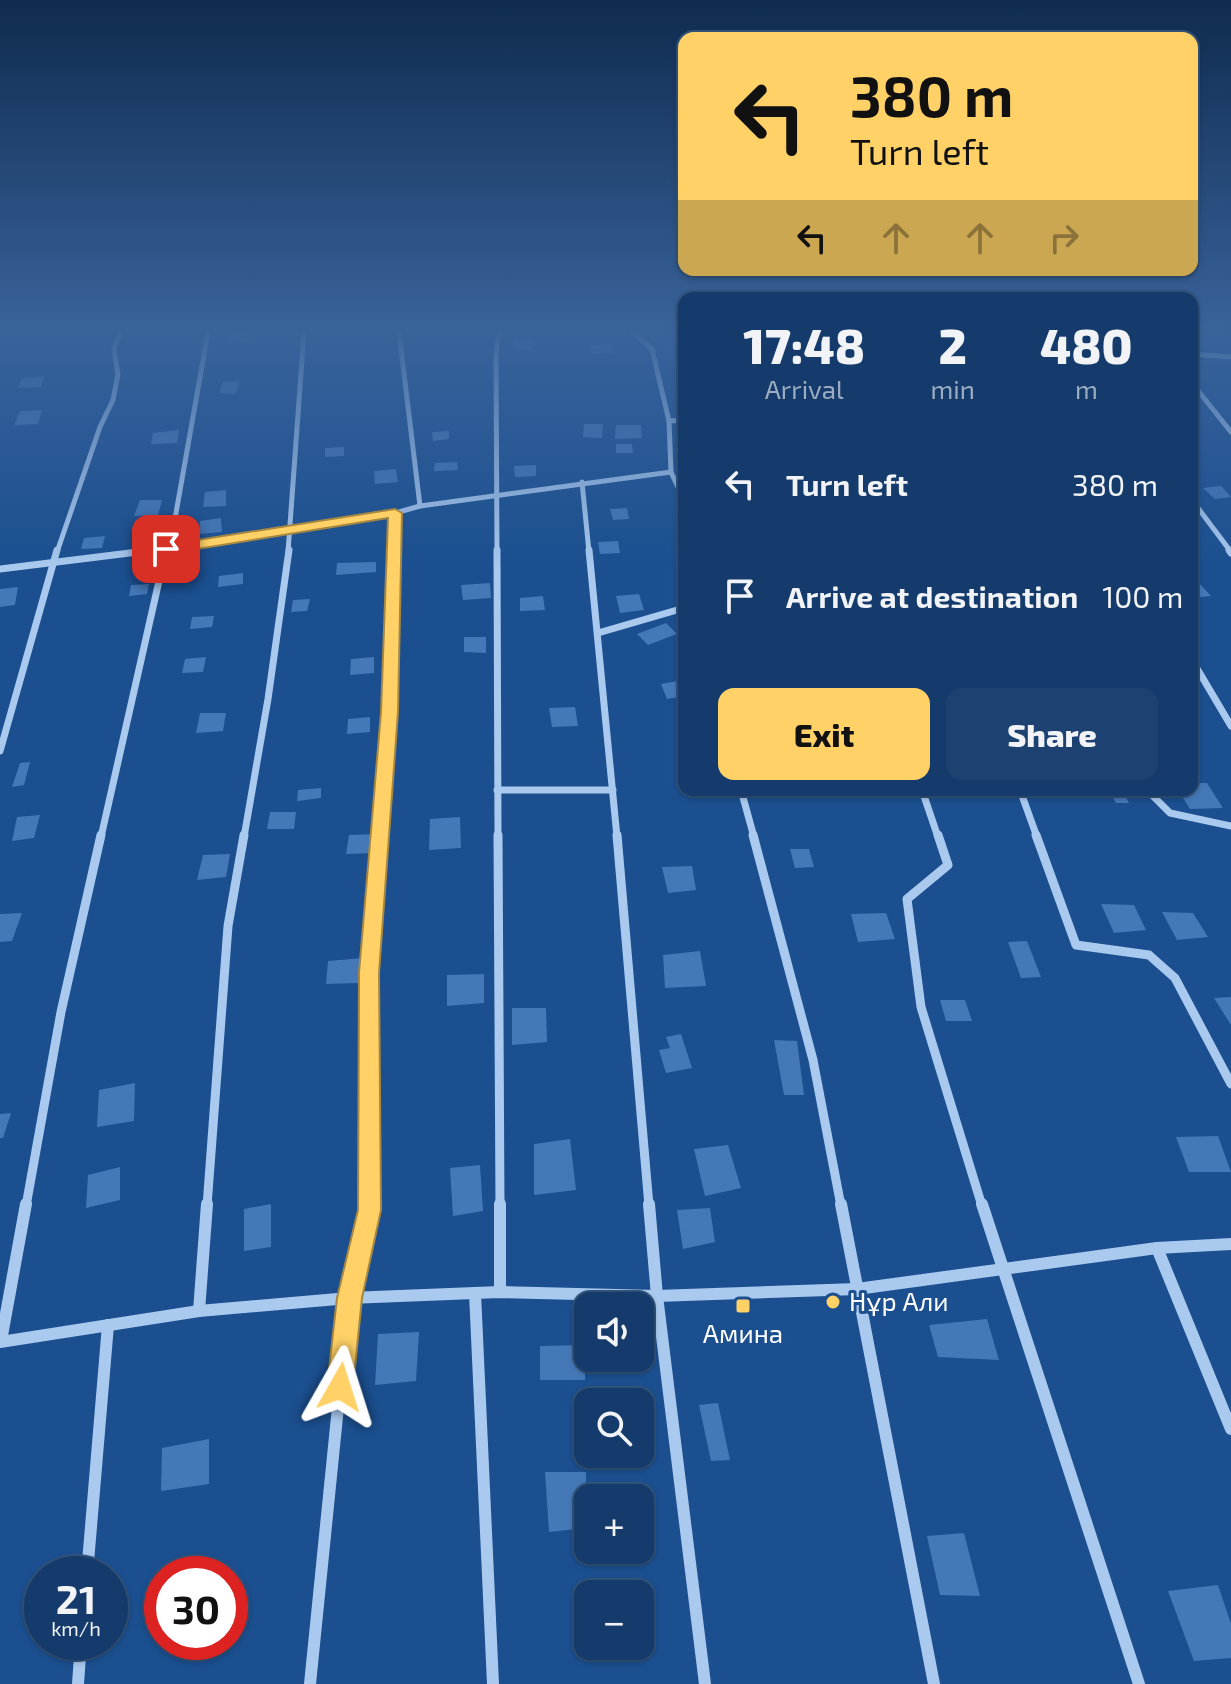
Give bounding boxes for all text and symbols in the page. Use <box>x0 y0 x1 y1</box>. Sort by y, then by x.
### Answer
text: 380 m <box>850 61 1013 128</box>
icon: left <box>718 64 822 168</box>
text: Turn left <box>850 129 989 172</box>
icon: left <box>790 216 834 260</box>
icon: ahead <box>874 216 918 260</box>
icon: ahead <box>958 216 1002 260</box>
icon: right <box>1042 216 1086 260</box>
text: 17:48 <box>743 316 865 374</box>
text: 2 <box>938 316 967 374</box>
text: 480 <box>1040 316 1133 374</box>
text: Arrival <box>765 373 844 404</box>
text: min <box>930 373 975 404</box>
text: m <box>1075 373 1098 404</box>
icon: left <box>718 462 762 506</box>
text: Turn left <box>786 466 908 502</box>
text: 380 m <box>1072 466 1158 502</box>
pin <box>132 515 200 583</box>
icon: arrive <box>144 527 188 571</box>
icon: arrive <box>718 574 762 618</box>
text: Arrive at destination <box>786 578 1078 614</box>
text: 100 m <box>1102 578 1183 614</box>
button: Exit <box>718 688 930 780</box>
button: Share <box>946 688 1158 780</box>
place label: Нұр Али <box>849 1285 949 1316</box>
map controls <box>574 1292 654 1660</box>
button: sound <box>574 1292 654 1372</box>
marker: Нұр Али <box>824 1293 842 1311</box>
marker: Амина <box>734 1297 752 1315</box>
place label: Амина <box>703 1317 783 1348</box>
position arrow <box>298 1345 382 1429</box>
button: search <box>574 1388 654 1468</box>
button: + <box>574 1484 654 1564</box>
speed limit sign: 30 <box>144 1556 248 1660</box>
text: 21 <box>56 1574 96 1622</box>
button: − <box>574 1580 654 1660</box>
text: km/h <box>51 1616 101 1640</box>

